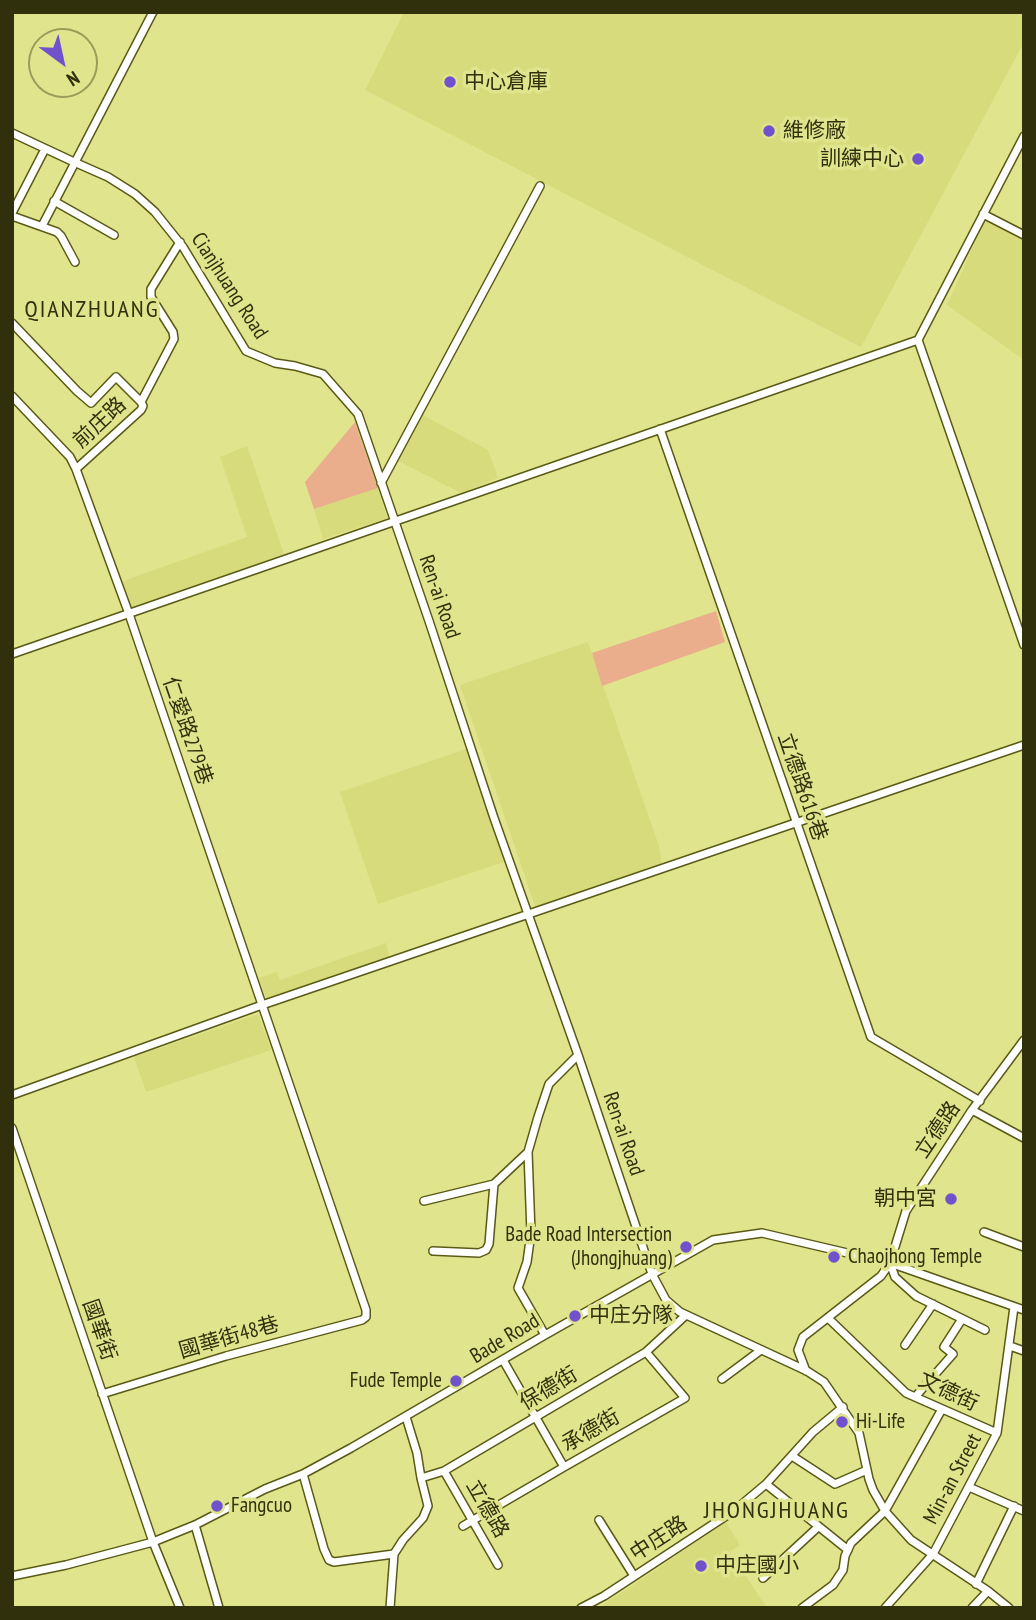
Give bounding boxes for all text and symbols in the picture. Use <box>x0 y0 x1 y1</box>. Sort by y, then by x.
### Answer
north arrow <box>28 28 98 98</box>
text: N <box>63 66 84 92</box>
place label: 中心倉庫 <box>464 69 548 95</box>
marker: 中心倉庫 <box>442 74 458 90</box>
place label: 維修廠 <box>783 118 846 144</box>
marker: 維修廠 <box>761 123 777 139</box>
place label: 訓練中心 <box>820 146 904 172</box>
marker: 訓練中心 <box>910 151 926 167</box>
street label: Cianjhuang Road <box>185 228 273 344</box>
district label: QIANZHUANG <box>26 296 158 324</box>
street label: 前庄路 <box>68 392 132 454</box>
street label: Ren-ai Road <box>413 552 465 642</box>
street label: 仁愛路279巷 <box>157 674 217 788</box>
street label: 立德路616巷 <box>772 730 832 844</box>
street label: Ren-ai Road <box>597 1089 649 1179</box>
street label: 立德路 <box>910 1097 966 1163</box>
place label: 朝中宮 <box>874 1186 937 1212</box>
marker: 朝中宮 <box>943 1191 959 1207</box>
place label: Bade Road Intersection (Jhongjhuang) <box>505 1222 672 1272</box>
marker: Bade Road Intersection (Jhongjhuang) <box>678 1239 694 1255</box>
place label: Chaojhong Temple <box>848 1244 982 1270</box>
marker: Chaojhong Temple <box>826 1249 842 1265</box>
street label: 國華街 <box>77 1296 121 1364</box>
place label: 中庄分隊 <box>589 1303 673 1329</box>
marker: 中庄分隊 <box>567 1308 583 1324</box>
street label: Bade Road <box>466 1309 544 1369</box>
street label: 國華街48巷 <box>176 1312 282 1364</box>
street label: 保德街 <box>516 1362 582 1416</box>
street label: 文德街 <box>914 1367 982 1417</box>
place label: Fude Temple <box>350 1368 442 1394</box>
marker: Fude Temple <box>448 1373 464 1389</box>
street label: 承德街 <box>557 1404 625 1458</box>
place label: Hi-Life <box>856 1409 905 1435</box>
marker: Hi-Life <box>834 1414 850 1430</box>
street label: Min-an Street <box>919 1429 987 1529</box>
street label: 立德路 <box>460 1475 514 1543</box>
place label: Fangcuo <box>231 1493 292 1519</box>
district label: JHONGJHUANG <box>705 1497 849 1525</box>
marker: Fangcuo <box>209 1498 225 1514</box>
street label: 中庄路 <box>626 1511 692 1567</box>
place label: 中庄國小 <box>715 1553 799 1579</box>
marker: 中庄國小 <box>693 1558 709 1574</box>

